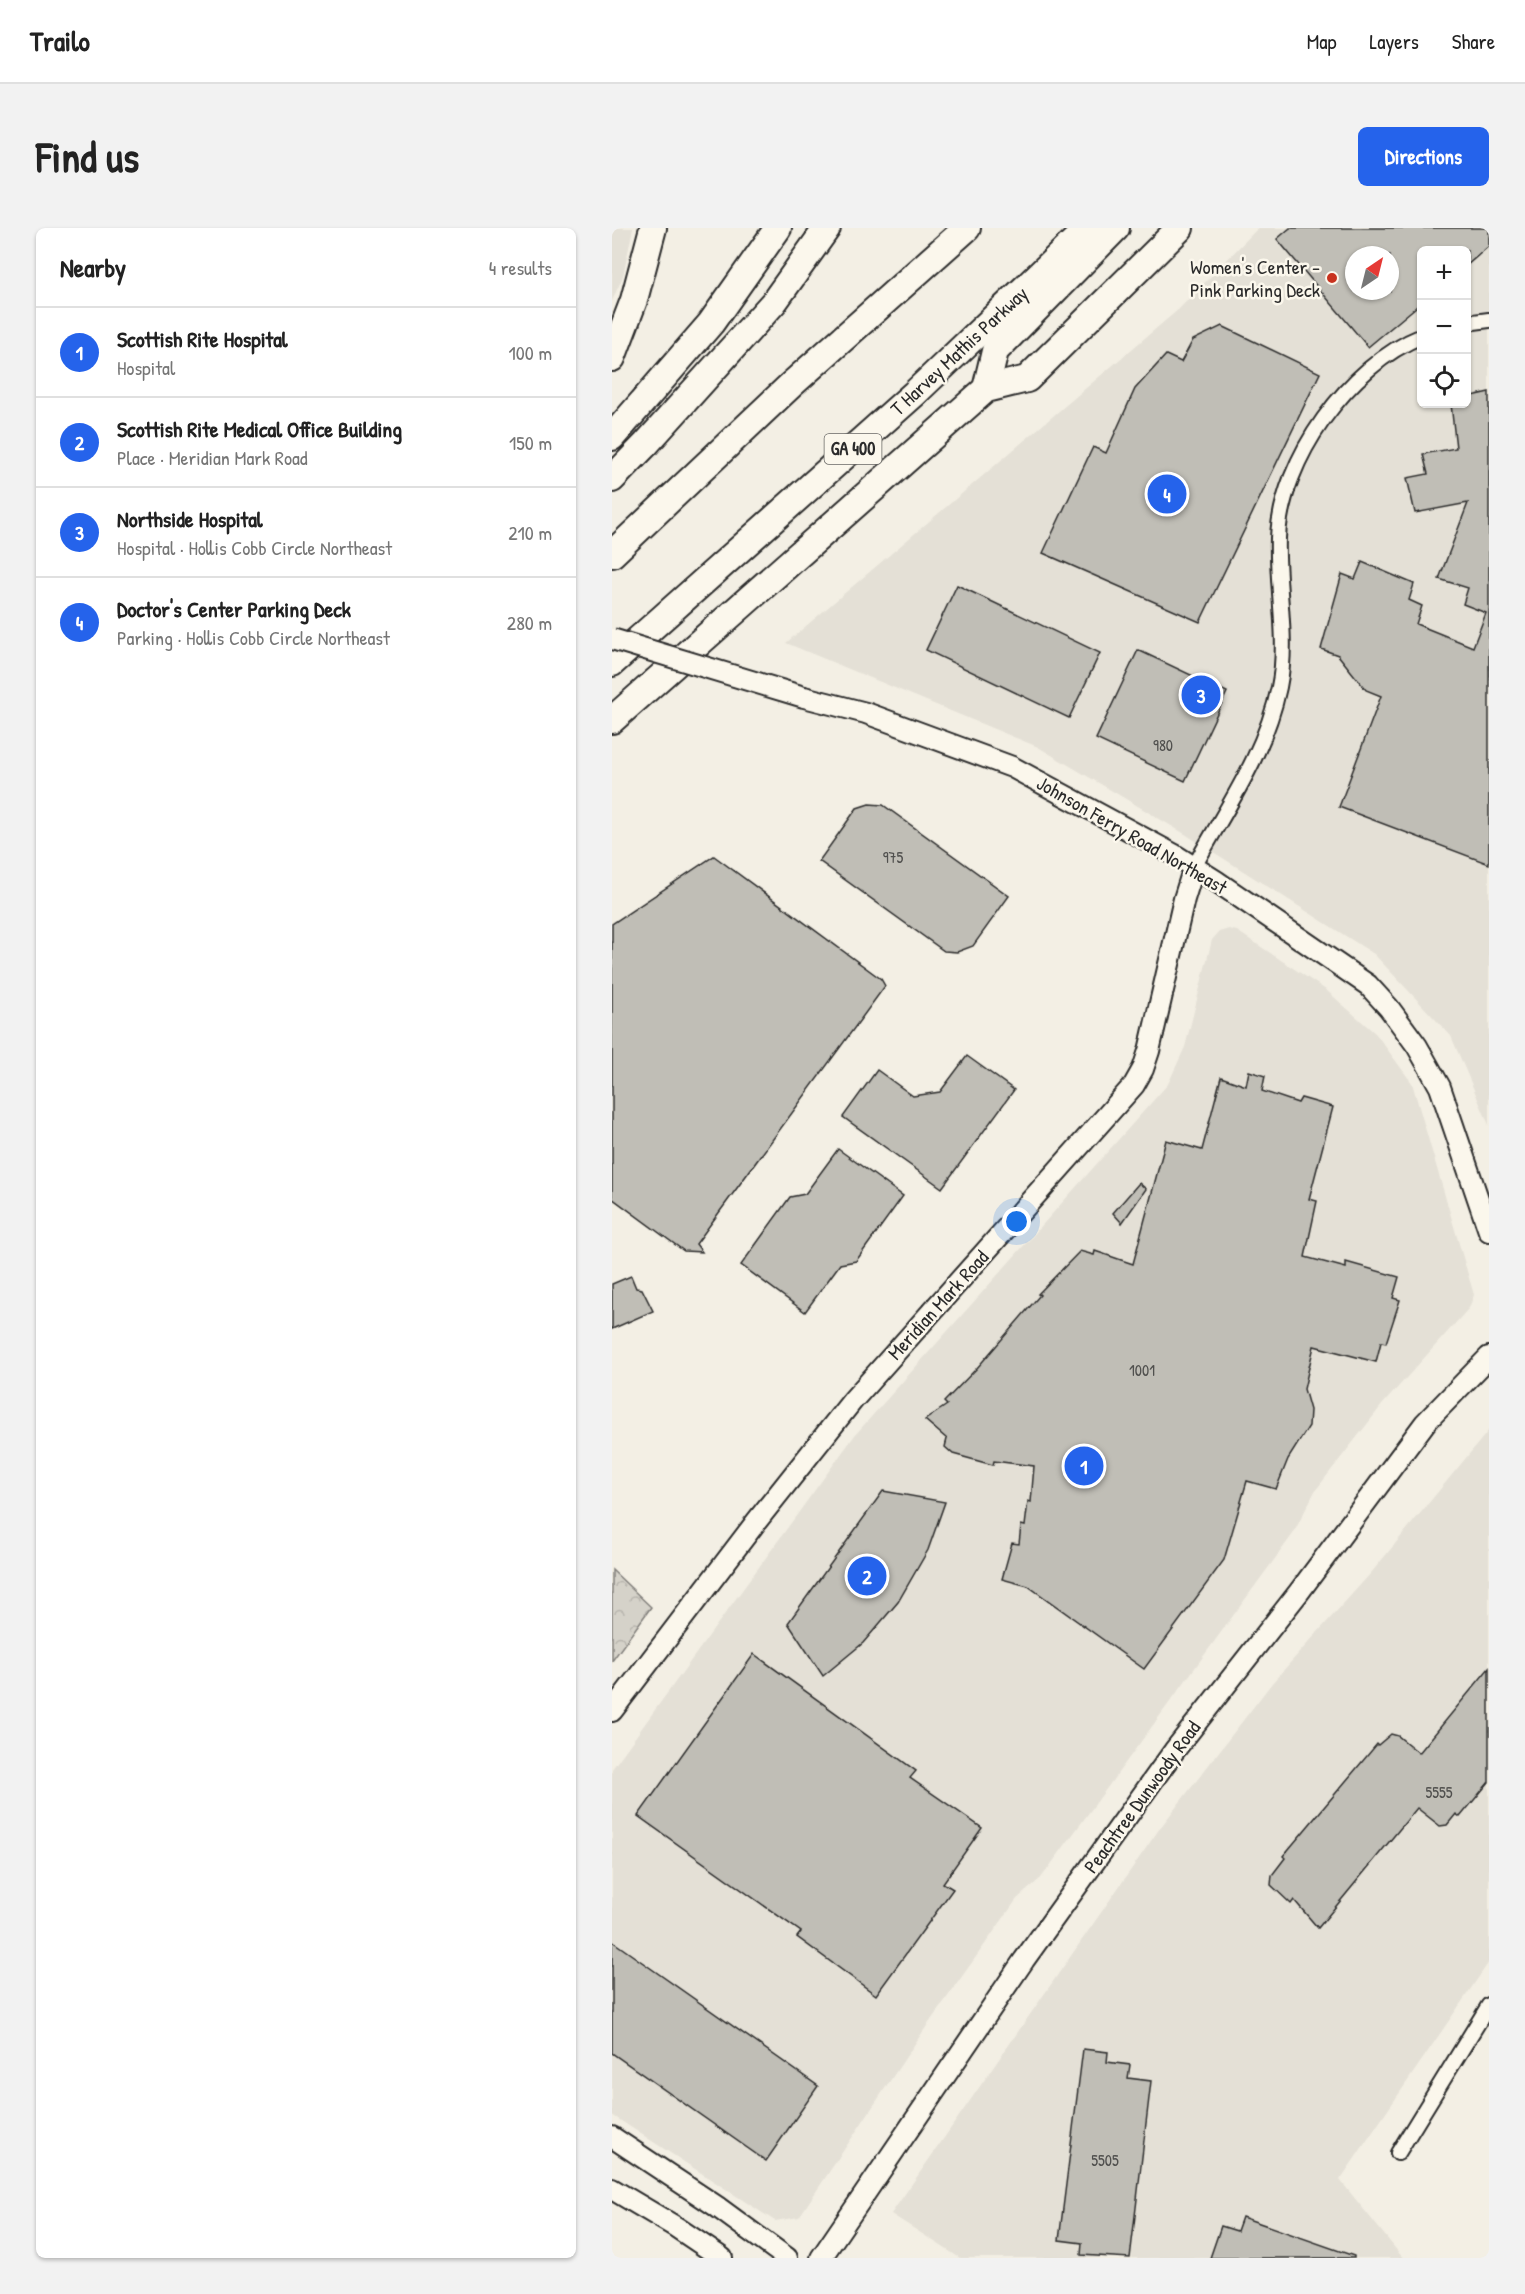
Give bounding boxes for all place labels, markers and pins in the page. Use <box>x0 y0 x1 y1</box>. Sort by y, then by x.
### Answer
place label: Women's Center - Pink Parking Deck <box>1190 253 1320 303</box>
marker: Women's Center - Pink Parking Deck <box>1325 271 1339 285</box>
pin: 4 <box>1148 472 1186 516</box>
pin: 3 <box>1182 672 1220 718</box>
pin: 1 <box>1064 1444 1104 1488</box>
pin: 2 <box>848 1554 886 1598</box>

